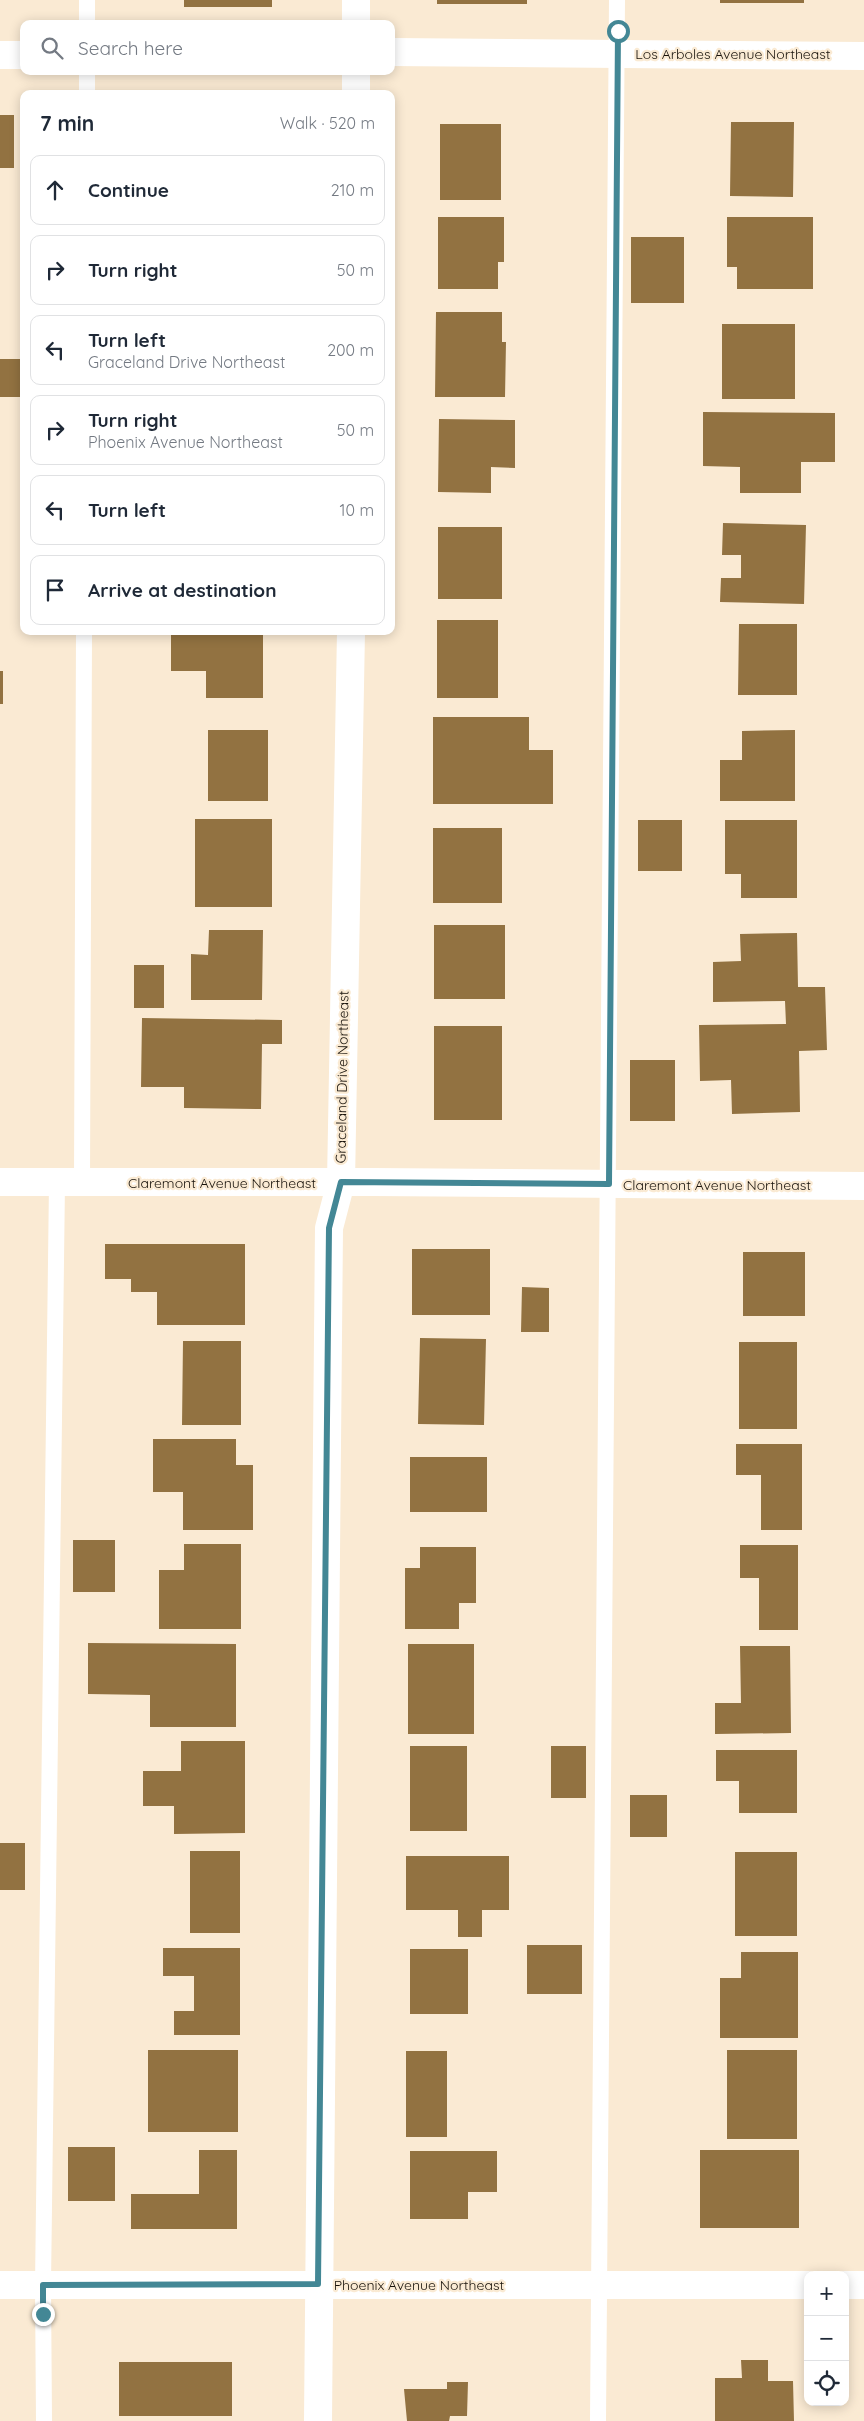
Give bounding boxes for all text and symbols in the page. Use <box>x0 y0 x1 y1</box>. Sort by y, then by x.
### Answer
search box <box>20 20 395 75</box>
route start <box>607 20 630 43</box>
icon: search <box>38 34 66 62</box>
text: Search here <box>78 36 183 60</box>
street label: Los Arboles Avenue Northeast <box>635 45 831 63</box>
text: 7 min <box>40 110 94 136</box>
text: Walk · 520 m <box>280 113 375 133</box>
icon: ahead <box>41 176 69 204</box>
text: Continue <box>88 178 169 202</box>
text: 210 m <box>331 180 374 200</box>
icon: right <box>41 256 69 284</box>
text: Turn right <box>88 258 177 282</box>
text: 50 m <box>337 260 374 280</box>
text: Turn left <box>88 328 166 352</box>
icon: left <box>41 336 69 364</box>
text: 200 m <box>327 340 374 360</box>
text: Graceland Drive Northeast <box>88 352 285 372</box>
text: Turn right <box>88 408 177 432</box>
icon: right <box>41 416 69 444</box>
text: 50 m <box>337 420 374 440</box>
text: Phoenix Avenue Northeast <box>88 432 283 452</box>
icon: left <box>41 496 69 524</box>
text: Turn left <box>88 498 166 522</box>
text: 10 m <box>340 500 374 520</box>
icon: arrive <box>41 576 69 604</box>
text: Arrive at destination <box>88 578 277 602</box>
street label: Graceland Drive Northeast <box>331 990 353 1164</box>
street label: Claremont Avenue Northeast <box>128 1174 316 1192</box>
street label: Claremont Avenue Northeast <box>623 1176 811 1194</box>
map controls <box>804 2271 849 2406</box>
button: + <box>804 2271 849 2316</box>
street label: Phoenix Avenue Northeast <box>334 2276 505 2294</box>
route end <box>32 2303 55 2326</box>
button: − <box>804 2316 849 2361</box>
button: locate <box>804 2361 849 2406</box>

